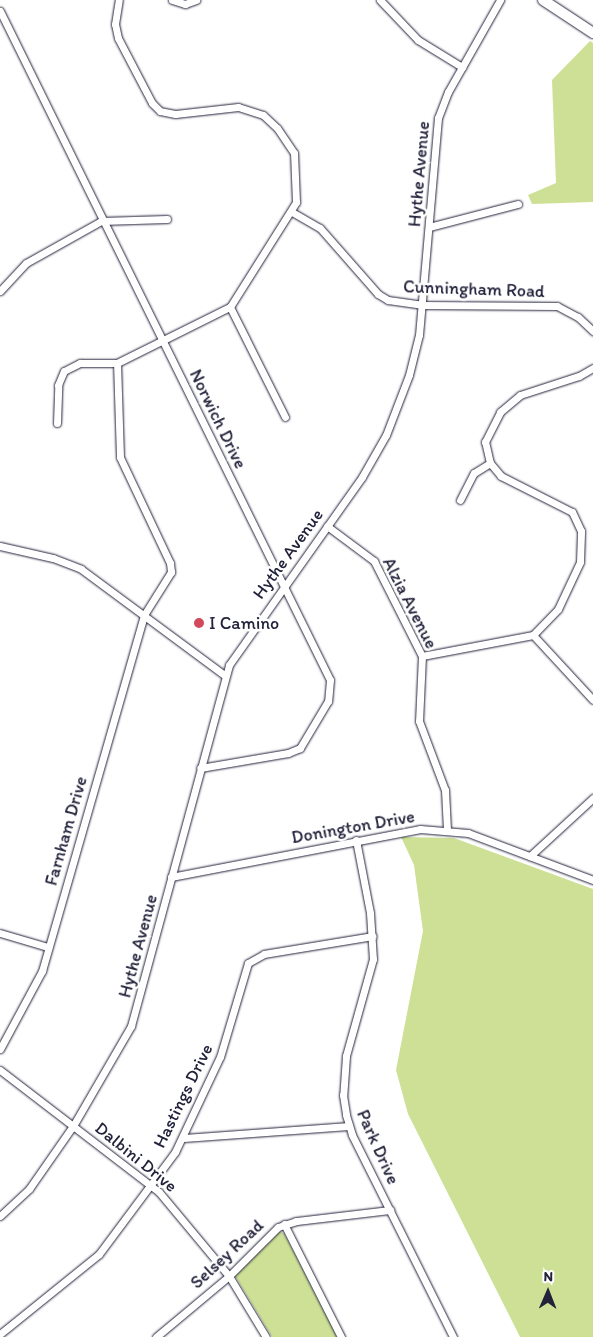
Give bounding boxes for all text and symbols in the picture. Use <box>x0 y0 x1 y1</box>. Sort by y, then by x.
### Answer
street label: Hythe Avenue <box>404 120 434 228</box>
street label: Cunningham Road <box>403 276 545 302</box>
street label: Norwich Drive <box>185 366 251 472</box>
street label: Hythe Avenue <box>248 505 328 603</box>
street label: Alzia Avenue <box>378 554 442 652</box>
place label: I Camino <box>209 612 279 634</box>
marker: I Camino <box>193 617 205 629</box>
street label: Farnham Drive <box>40 774 92 888</box>
street label: Donington Drive <box>290 806 416 848</box>
street label: Hythe Avenue <box>114 892 162 1000</box>
street label: Hastings Drive <box>148 1040 218 1152</box>
street label: Park Drive <box>352 1106 404 1188</box>
street label: Dalbini Drive <box>90 1117 182 1197</box>
street label: Selsey Road <box>186 1215 268 1293</box>
north arrow <box>523 1267 573 1317</box>
text: N <box>543 1268 553 1285</box>

